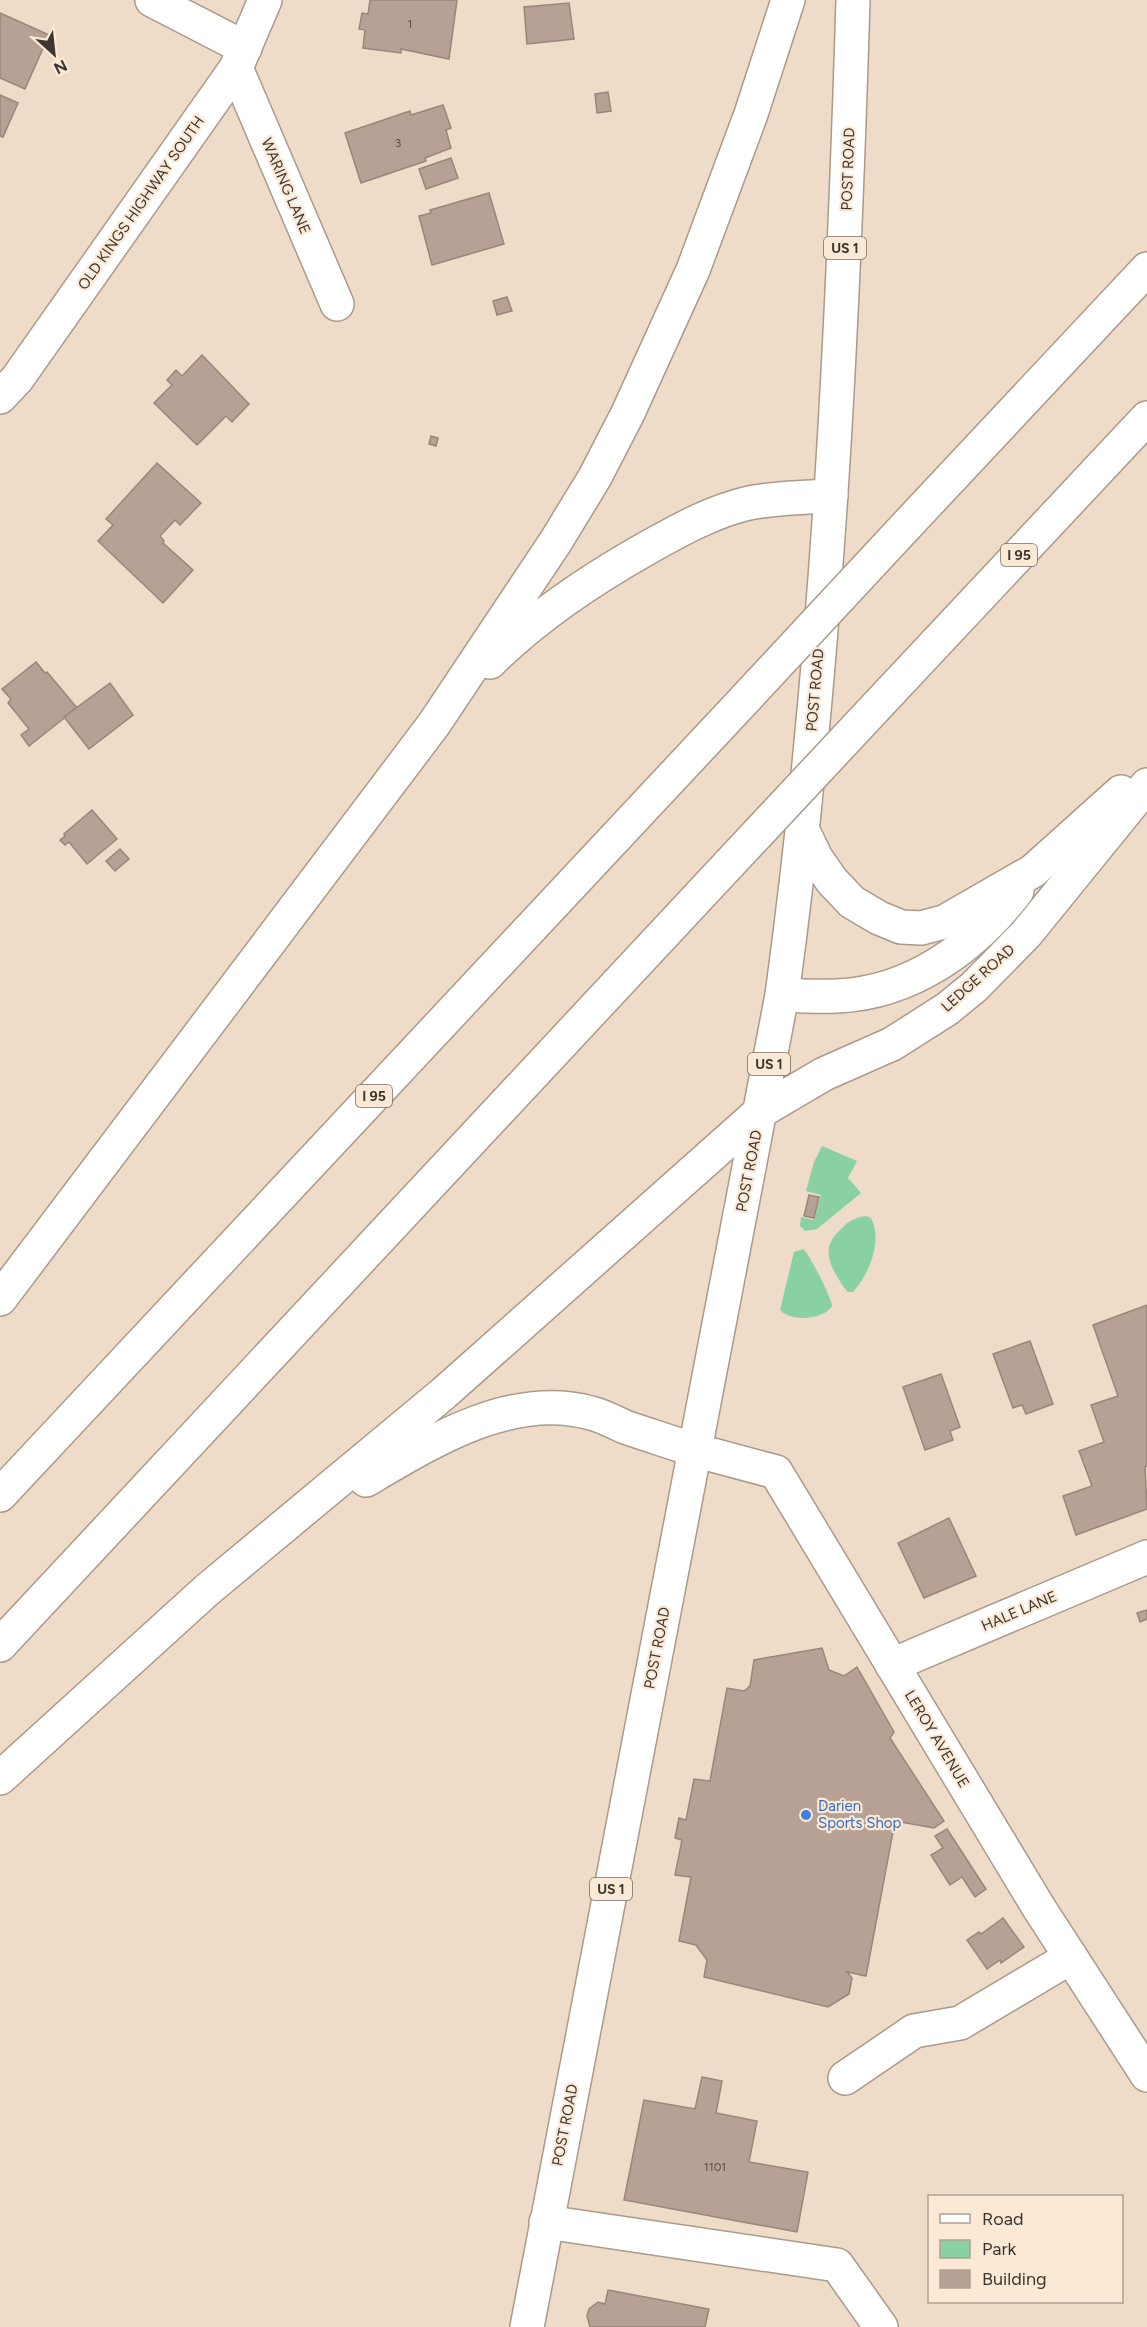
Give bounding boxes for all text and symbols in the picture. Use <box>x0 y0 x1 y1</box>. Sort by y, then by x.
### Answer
house number: 1 <box>408 17 412 31</box>
north arrow <box>24 24 84 84</box>
text: N <box>51 56 70 78</box>
street label: OLD KINGS HIGHWAY SOUTH <box>74 113 208 293</box>
street label: POST ROAD <box>838 127 858 211</box>
street label: WARING LANE <box>258 135 314 237</box>
house number: 3 <box>395 136 401 150</box>
road number: US 1 <box>824 237 866 259</box>
road number: I 95 <box>1001 544 1037 566</box>
street label: POST ROAD <box>802 648 828 732</box>
street label: LEDGE ROAD <box>938 940 1018 1016</box>
road number: US 1 <box>748 1053 790 1075</box>
road number: I 95 <box>356 1085 392 1107</box>
street label: POST ROAD <box>732 1129 766 1213</box>
street label: HALE LANE <box>979 1587 1059 1635</box>
street label: POST ROAD <box>640 1606 674 1690</box>
street label: LEROY AVENUE <box>901 1687 973 1791</box>
place label: Darien Sports Shop <box>818 1797 901 1832</box>
marker: Darien Sports Shop <box>799 1808 813 1822</box>
road number: US 1 <box>590 1878 632 1900</box>
street label: POST ROAD <box>548 2083 582 2167</box>
house number: 1101 <box>704 2160 726 2174</box>
legend <box>928 2195 1123 2303</box>
text: Road <box>982 2208 1023 2230</box>
text: Park <box>982 2238 1017 2260</box>
text: Building <box>982 2268 1047 2290</box>

